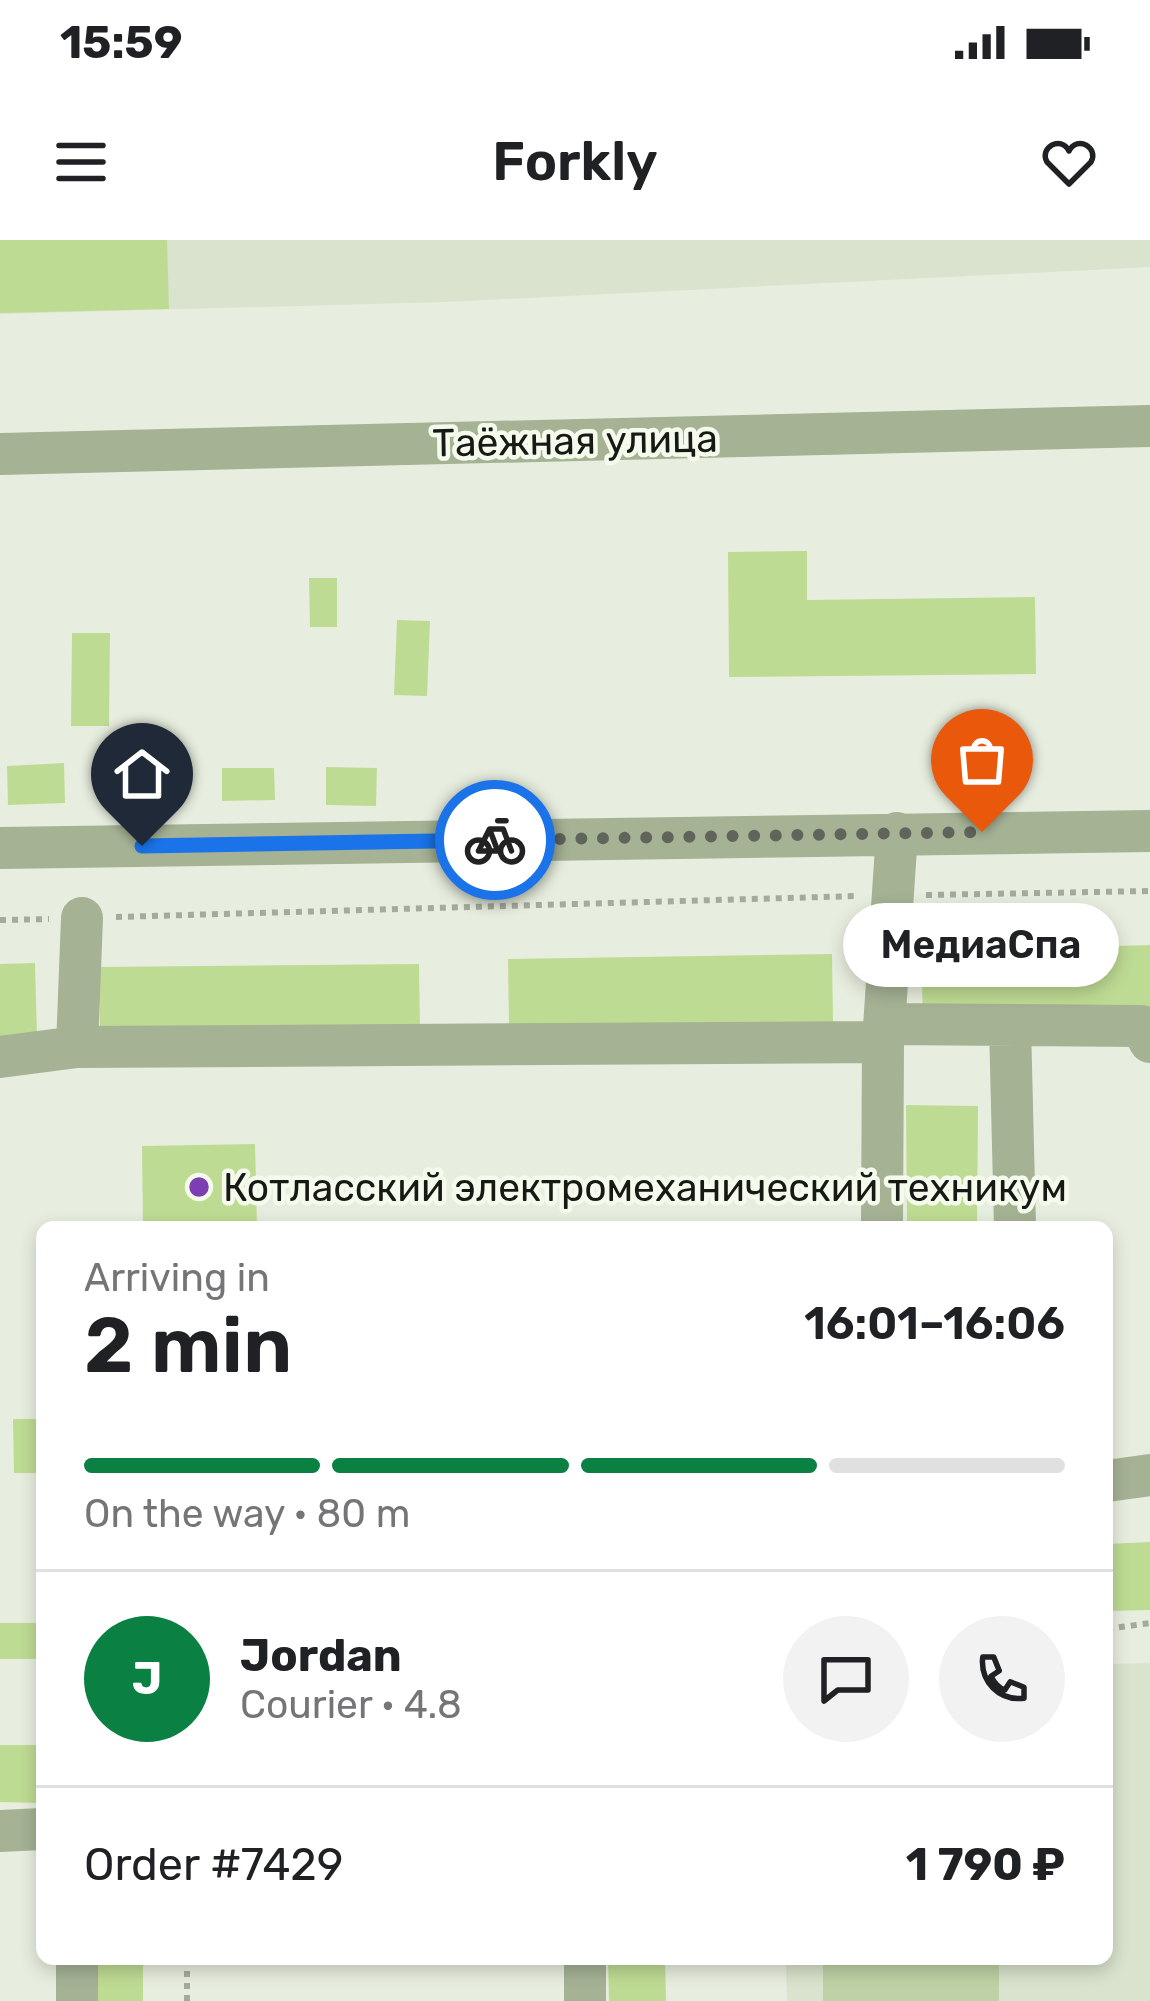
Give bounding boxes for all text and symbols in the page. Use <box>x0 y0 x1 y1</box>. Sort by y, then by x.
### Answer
text: 15:59 <box>60 16 183 69</box>
icon: menu <box>48 129 114 195</box>
icon: heart <box>1036 129 1102 195</box>
text: Forkly <box>492 130 658 194</box>
street label: Таёжная улица <box>432 416 718 466</box>
pin <box>931 709 1033 832</box>
pin <box>91 723 193 846</box>
icon: bag <box>949 727 1015 793</box>
icon: home <box>109 741 175 807</box>
courier <box>435 780 555 900</box>
icon: bike <box>462 807 528 873</box>
callout: МедиаСпа <box>844 904 1120 988</box>
text: МедиаСпа <box>881 922 1081 968</box>
place label: Котласский электромеханический техникум <box>223 1165 1067 1211</box>
marker: Котласский электромеханический техникум <box>186 1174 212 1200</box>
text: Arriving in <box>84 1255 270 1301</box>
text: 16:01–16:06 <box>804 1297 1065 1350</box>
text: 2 min <box>84 1299 292 1392</box>
text: On the way · 80 m <box>84 1491 410 1537</box>
button: chat <box>783 1616 909 1742</box>
button: phone <box>939 1616 1065 1742</box>
text: Jordan <box>240 1629 402 1682</box>
text: J <box>132 1652 162 1705</box>
text: Courier · 4.8 <box>240 1682 462 1728</box>
text: Order #7429 <box>84 1838 343 1891</box>
text: 1 790 ₽ <box>906 1838 1065 1891</box>

